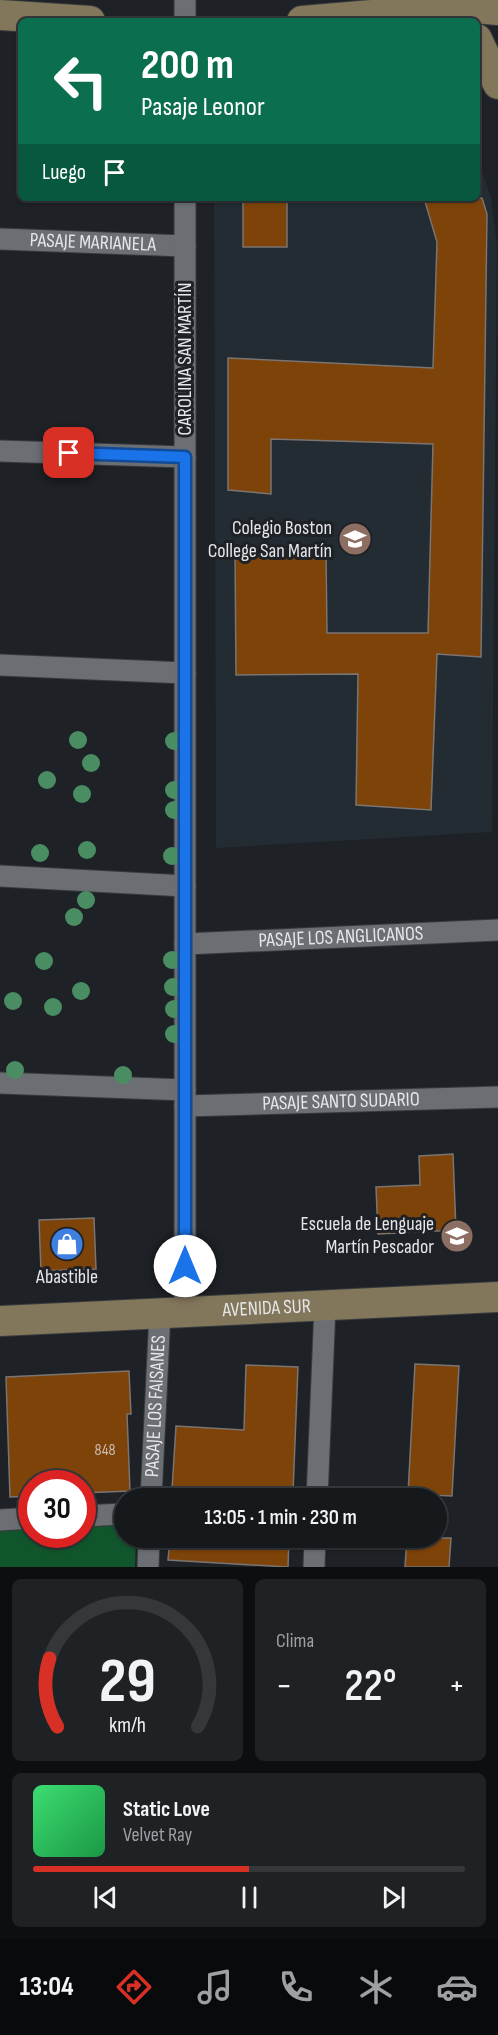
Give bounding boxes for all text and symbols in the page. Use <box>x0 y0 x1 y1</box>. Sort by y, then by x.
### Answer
text: 200 m <box>141 40 234 91</box>
icon: left <box>42 42 120 120</box>
text: Pasaje Leonor <box>141 91 265 123</box>
icon: arrive <box>98 156 131 189</box>
text: Luego <box>42 159 86 186</box>
street label: PASAJE MARIANELA <box>29 228 157 257</box>
street label: CAROLINA SAN MARTÍN <box>173 283 197 435</box>
pin <box>43 427 94 478</box>
icon: arrive <box>52 436 85 469</box>
place label: Colegio Boston College San Martín <box>208 516 332 563</box>
school or university icon: Colegio Boston College San Martín <box>337 521 373 557</box>
street label: PASAJE LOS ANGLICANOS <box>258 921 424 953</box>
street label: PASAJE SANTO SUDARIO <box>262 1087 420 1116</box>
place label: Escuela de Lenguaje Martín Pescador <box>301 1212 434 1259</box>
school or university icon: Escuela de Lenguaje Martín Pescador <box>439 1218 475 1254</box>
shop icon: Abastible <box>49 1226 85 1262</box>
position arrow <box>153 1234 217 1298</box>
place label: Abastible <box>35 1265 98 1289</box>
street label: AVENIDA SUR <box>221 1294 311 1322</box>
street label: PASAJE LOS FAISANES <box>140 1334 171 1478</box>
house number: 848 <box>94 1441 116 1460</box>
speed limit sign: 30 <box>18 1470 96 1548</box>
text: 13:05 · 1 min · 230 m <box>204 1504 357 1531</box>
text: Clima <box>276 1629 314 1653</box>
text: 29 <box>99 1645 156 1720</box>
text: 22° <box>344 1659 397 1714</box>
text: − <box>276 1666 292 1706</box>
text: + <box>449 1666 465 1706</box>
text: km/h <box>109 1713 146 1738</box>
text: Static Love <box>123 1796 210 1823</box>
text: Velvet Ray <box>123 1823 192 1847</box>
icon: previous <box>89 1881 122 1914</box>
icon: pause <box>233 1881 266 1914</box>
icon: next <box>377 1881 410 1914</box>
icon: directions <box>113 1966 155 2008</box>
icon: music <box>194 1966 236 2008</box>
icon: phone <box>275 1966 317 2008</box>
icon: climate <box>355 1966 397 2008</box>
icon: car <box>436 1966 478 2008</box>
text: 13:04 <box>19 1971 74 2003</box>

